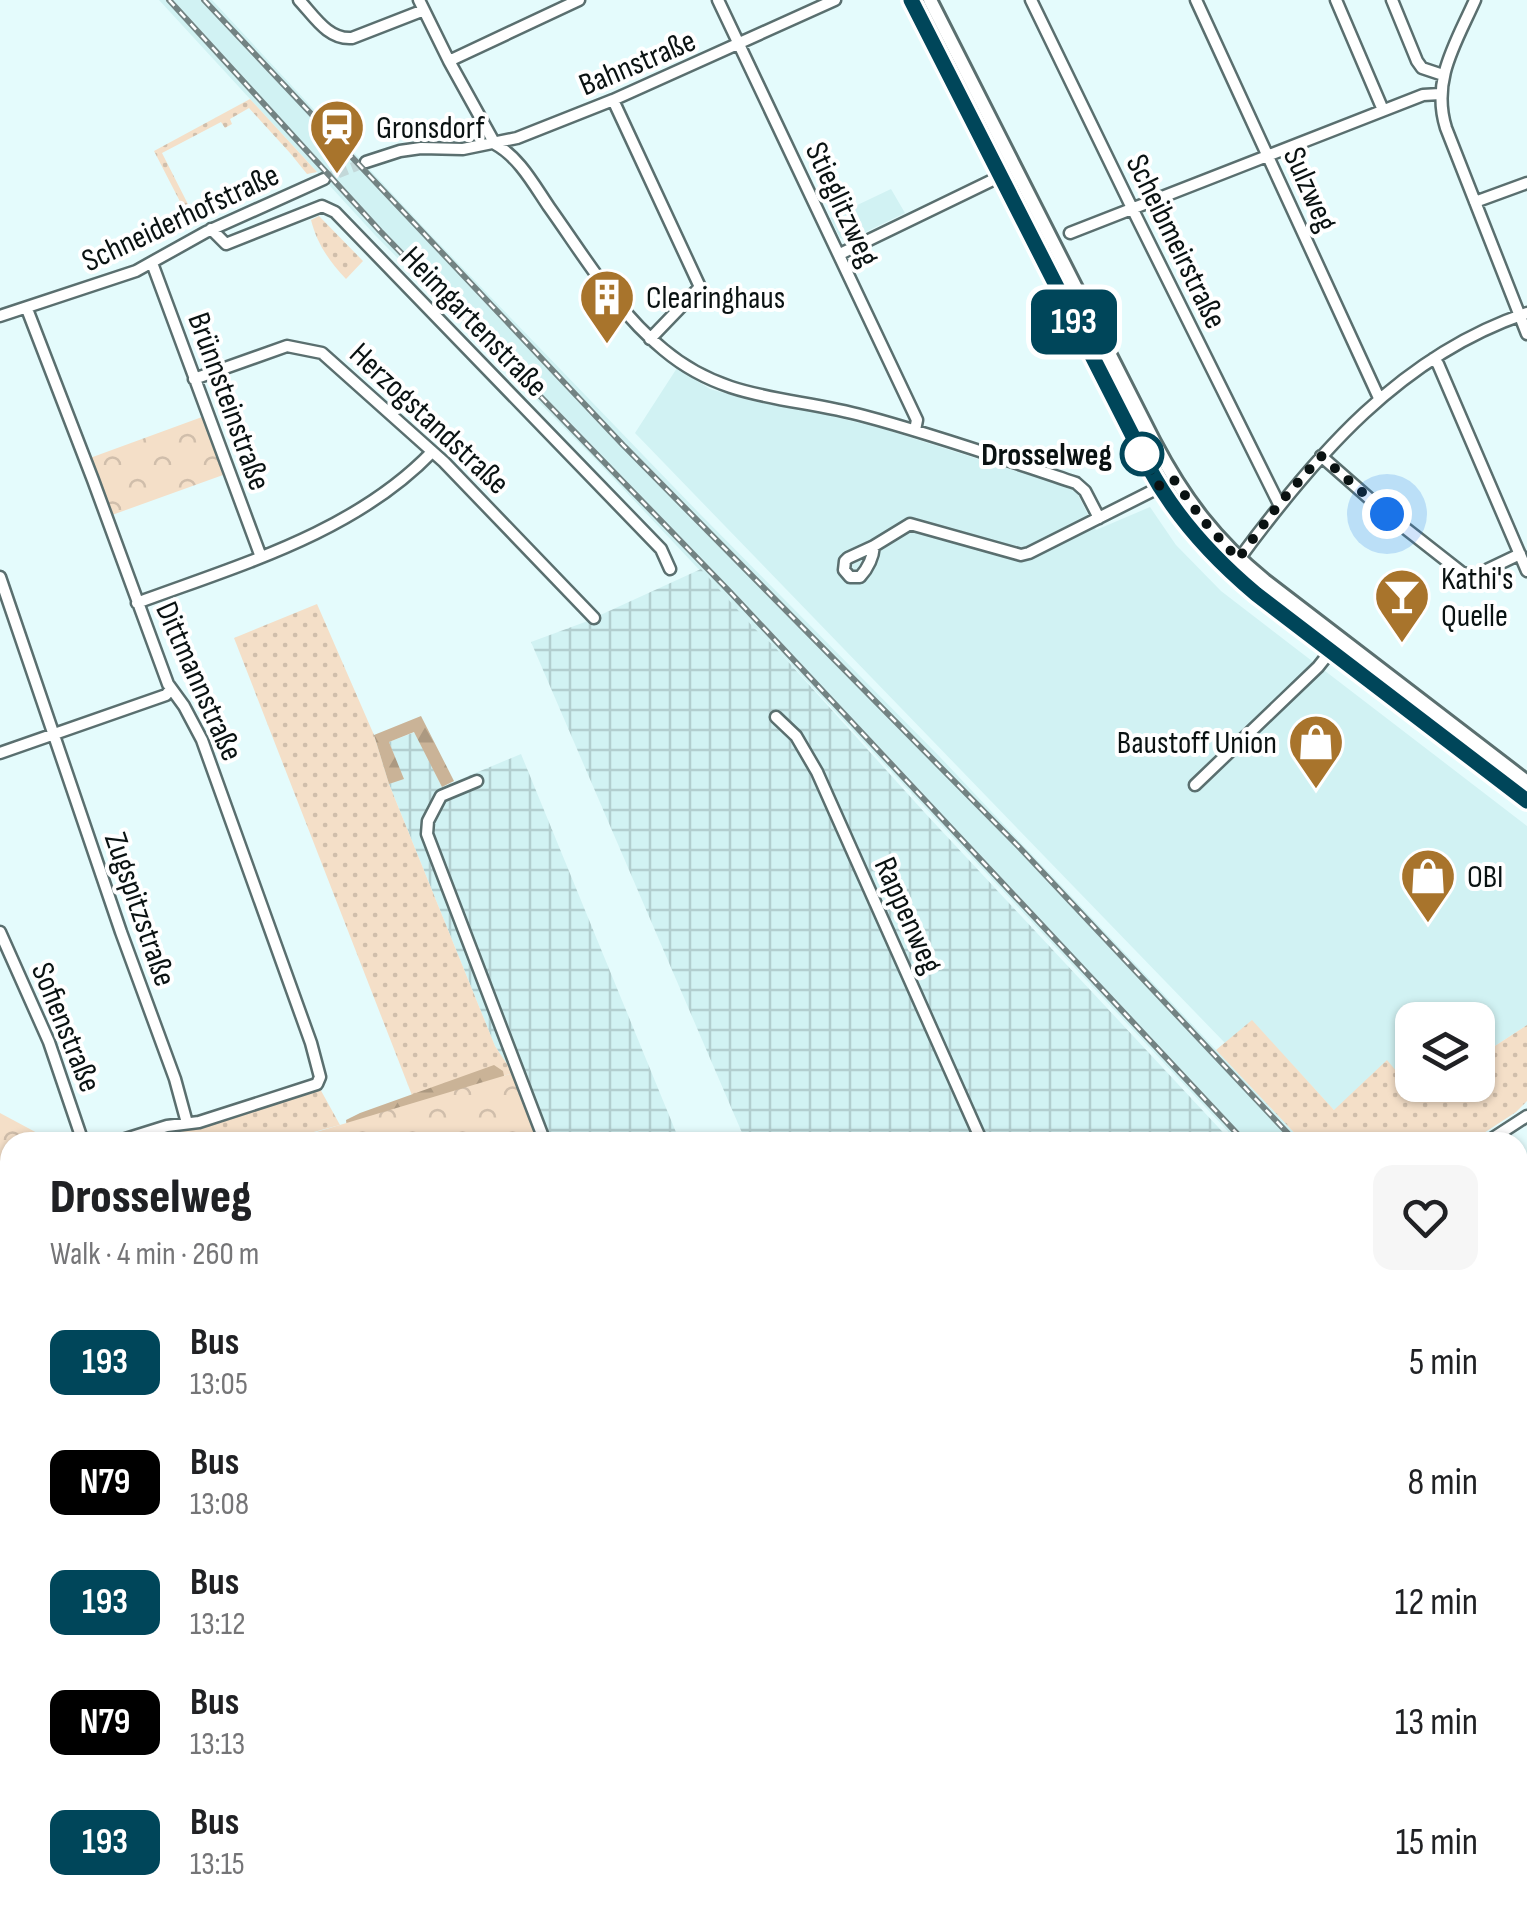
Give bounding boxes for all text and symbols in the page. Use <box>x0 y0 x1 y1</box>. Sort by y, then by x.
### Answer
street label: Bahnstraße <box>574 21 702 105</box>
station icon: Gronsdorf <box>307 97 367 176</box>
place label: Gronsdorf <box>376 109 485 148</box>
street label: Stieglitzweg <box>796 136 887 273</box>
street label: Sulzweg <box>1274 141 1345 238</box>
street label: Scheibmeirstraße <box>1117 148 1235 335</box>
street label: Schneiderhofstraße <box>76 156 285 281</box>
street label: Heimgartenstraße <box>392 239 555 406</box>
building icon: Clearinghaus <box>577 267 637 346</box>
place label: Clearinghaus <box>646 279 785 318</box>
line badge: 193 <box>1016 290 1132 354</box>
text: 193 <box>1051 301 1097 344</box>
street label: Brünnsteinstraße <box>178 307 279 496</box>
street label: Herzogstandstraße <box>341 335 517 503</box>
marker: Drosselweg <box>1121 433 1163 475</box>
place label: Drosselweg <box>981 436 1112 475</box>
your location <box>1362 489 1412 539</box>
place label: Kathi's Quelle <box>1441 560 1514 636</box>
bar icon: Kathi's Quelle <box>1372 566 1432 645</box>
street label: Dittmannstraße <box>146 596 251 767</box>
shop icon: Baustoff Union <box>1286 712 1346 791</box>
place label: Baustoff Union <box>1117 724 1277 763</box>
street label: Zugspitzstraße <box>95 828 184 991</box>
shop icon: OBI <box>1398 846 1458 925</box>
street label: Rappenweg <box>865 851 950 980</box>
place label: OBI <box>1467 858 1503 897</box>
street label: Sofienstraße <box>22 957 109 1098</box>
map controls <box>1395 1002 1495 1102</box>
button: layers <box>1395 1002 1495 1102</box>
button: heart <box>1373 1165 1478 1270</box>
text: Drosselweg <box>50 1169 252 1226</box>
text: Walk · 4 min · 260 m <box>50 1235 259 1274</box>
text: Bus <box>190 1320 239 1365</box>
text: 5 min <box>1409 1340 1478 1385</box>
text: 193 <box>82 1341 128 1384</box>
text: 13:05 <box>190 1365 248 1404</box>
text: Bus <box>190 1440 239 1485</box>
text: 8 min <box>1408 1460 1478 1505</box>
text: N79 <box>80 1461 130 1504</box>
text: 13:08 <box>190 1485 249 1524</box>
text: Bus <box>190 1560 239 1605</box>
text: 12 min <box>1395 1580 1478 1625</box>
text: 193 <box>82 1581 128 1624</box>
text: 13:12 <box>190 1605 245 1644</box>
text: Bus <box>190 1680 239 1725</box>
text: 13 min <box>1395 1700 1478 1745</box>
text: N79 <box>80 1701 130 1744</box>
text: 13:13 <box>190 1725 245 1764</box>
text: Bus <box>190 1800 239 1845</box>
text: 15 min <box>1396 1820 1478 1865</box>
text: 193 <box>82 1821 128 1864</box>
text: 13:15 <box>190 1845 245 1884</box>

